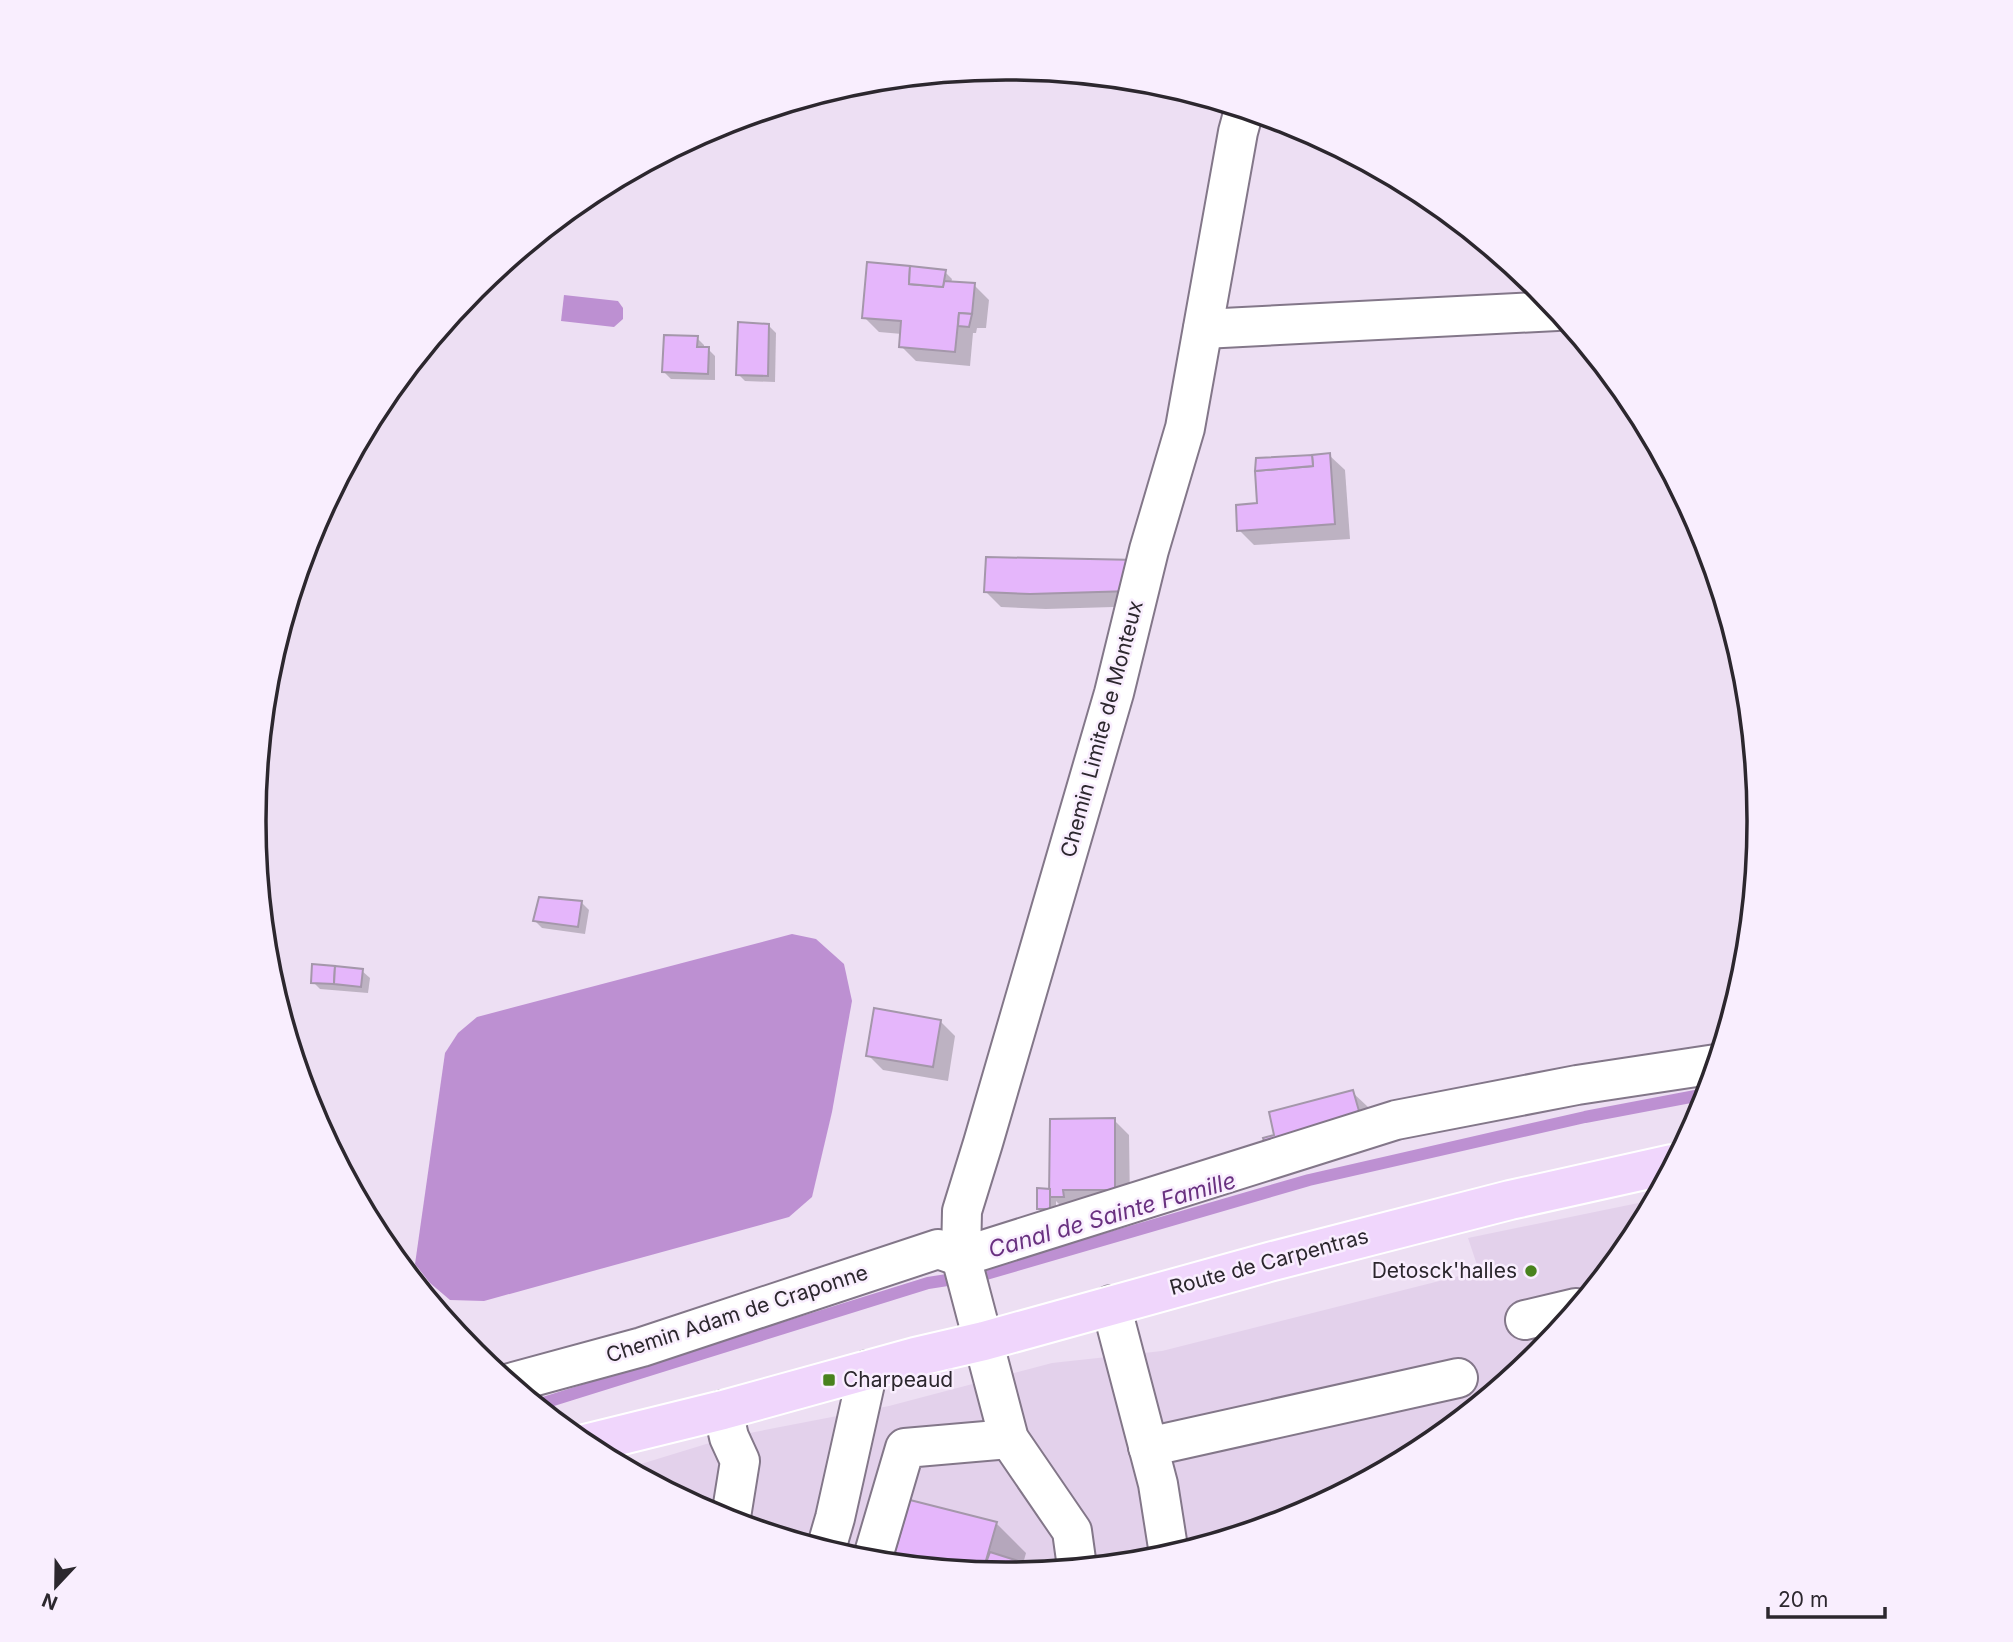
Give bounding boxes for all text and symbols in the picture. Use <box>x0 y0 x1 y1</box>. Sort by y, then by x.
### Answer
street label: Chemin Limite de Monteux <box>1055 598 1148 860</box>
water label: Canal de Sainte Famille <box>985 1166 1239 1264</box>
street label: Route de Carpentras <box>1167 1223 1371 1300</box>
place label: Detosck'halles <box>1372 1258 1517 1283</box>
street label: Chemin Adam de Craponne <box>603 1259 871 1368</box>
marker: Detosck'halles <box>1523 1263 1539 1279</box>
place label: Charpeaud <box>843 1367 953 1392</box>
marker: Charpeaud <box>821 1372 837 1388</box>
north arrow <box>21 1551 91 1621</box>
scale bar <box>1768 1576 1885 1620</box>
text: 20 m <box>1778 1587 1828 1612</box>
text: N <box>39 1588 61 1615</box>

